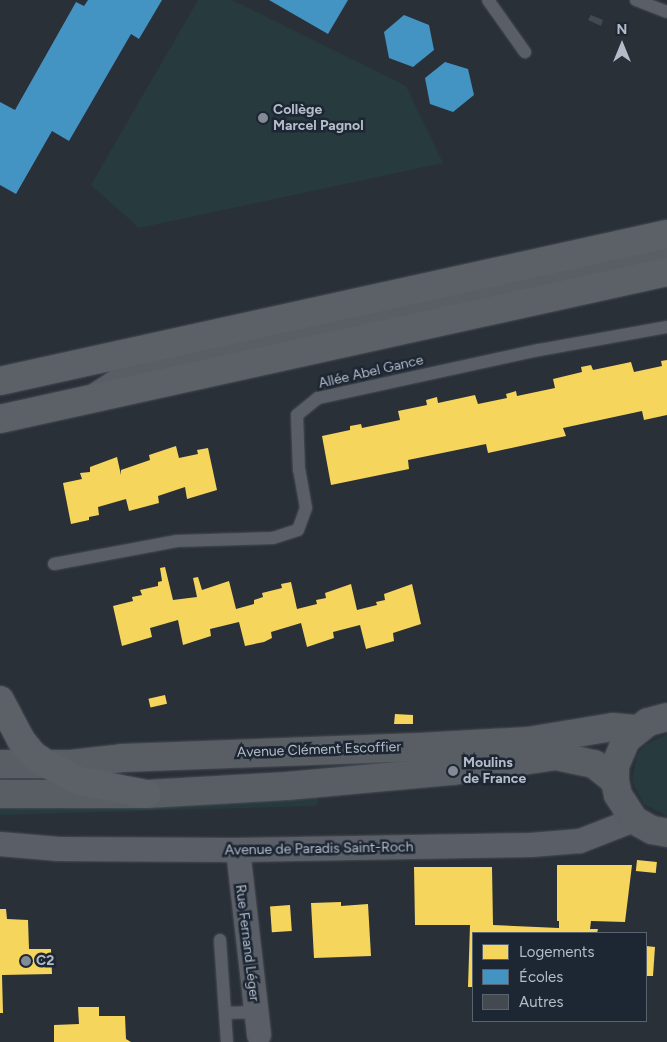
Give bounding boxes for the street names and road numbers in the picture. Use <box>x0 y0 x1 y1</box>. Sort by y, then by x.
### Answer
street label: Allée Abel Gance <box>317 352 425 392</box>
street label: Avenue Clément Escoffier <box>237 739 401 761</box>
street label: Avenue de Paradis Saint-Roch <box>225 839 413 859</box>
street label: Rue Fernand Léger <box>232 884 262 1002</box>

